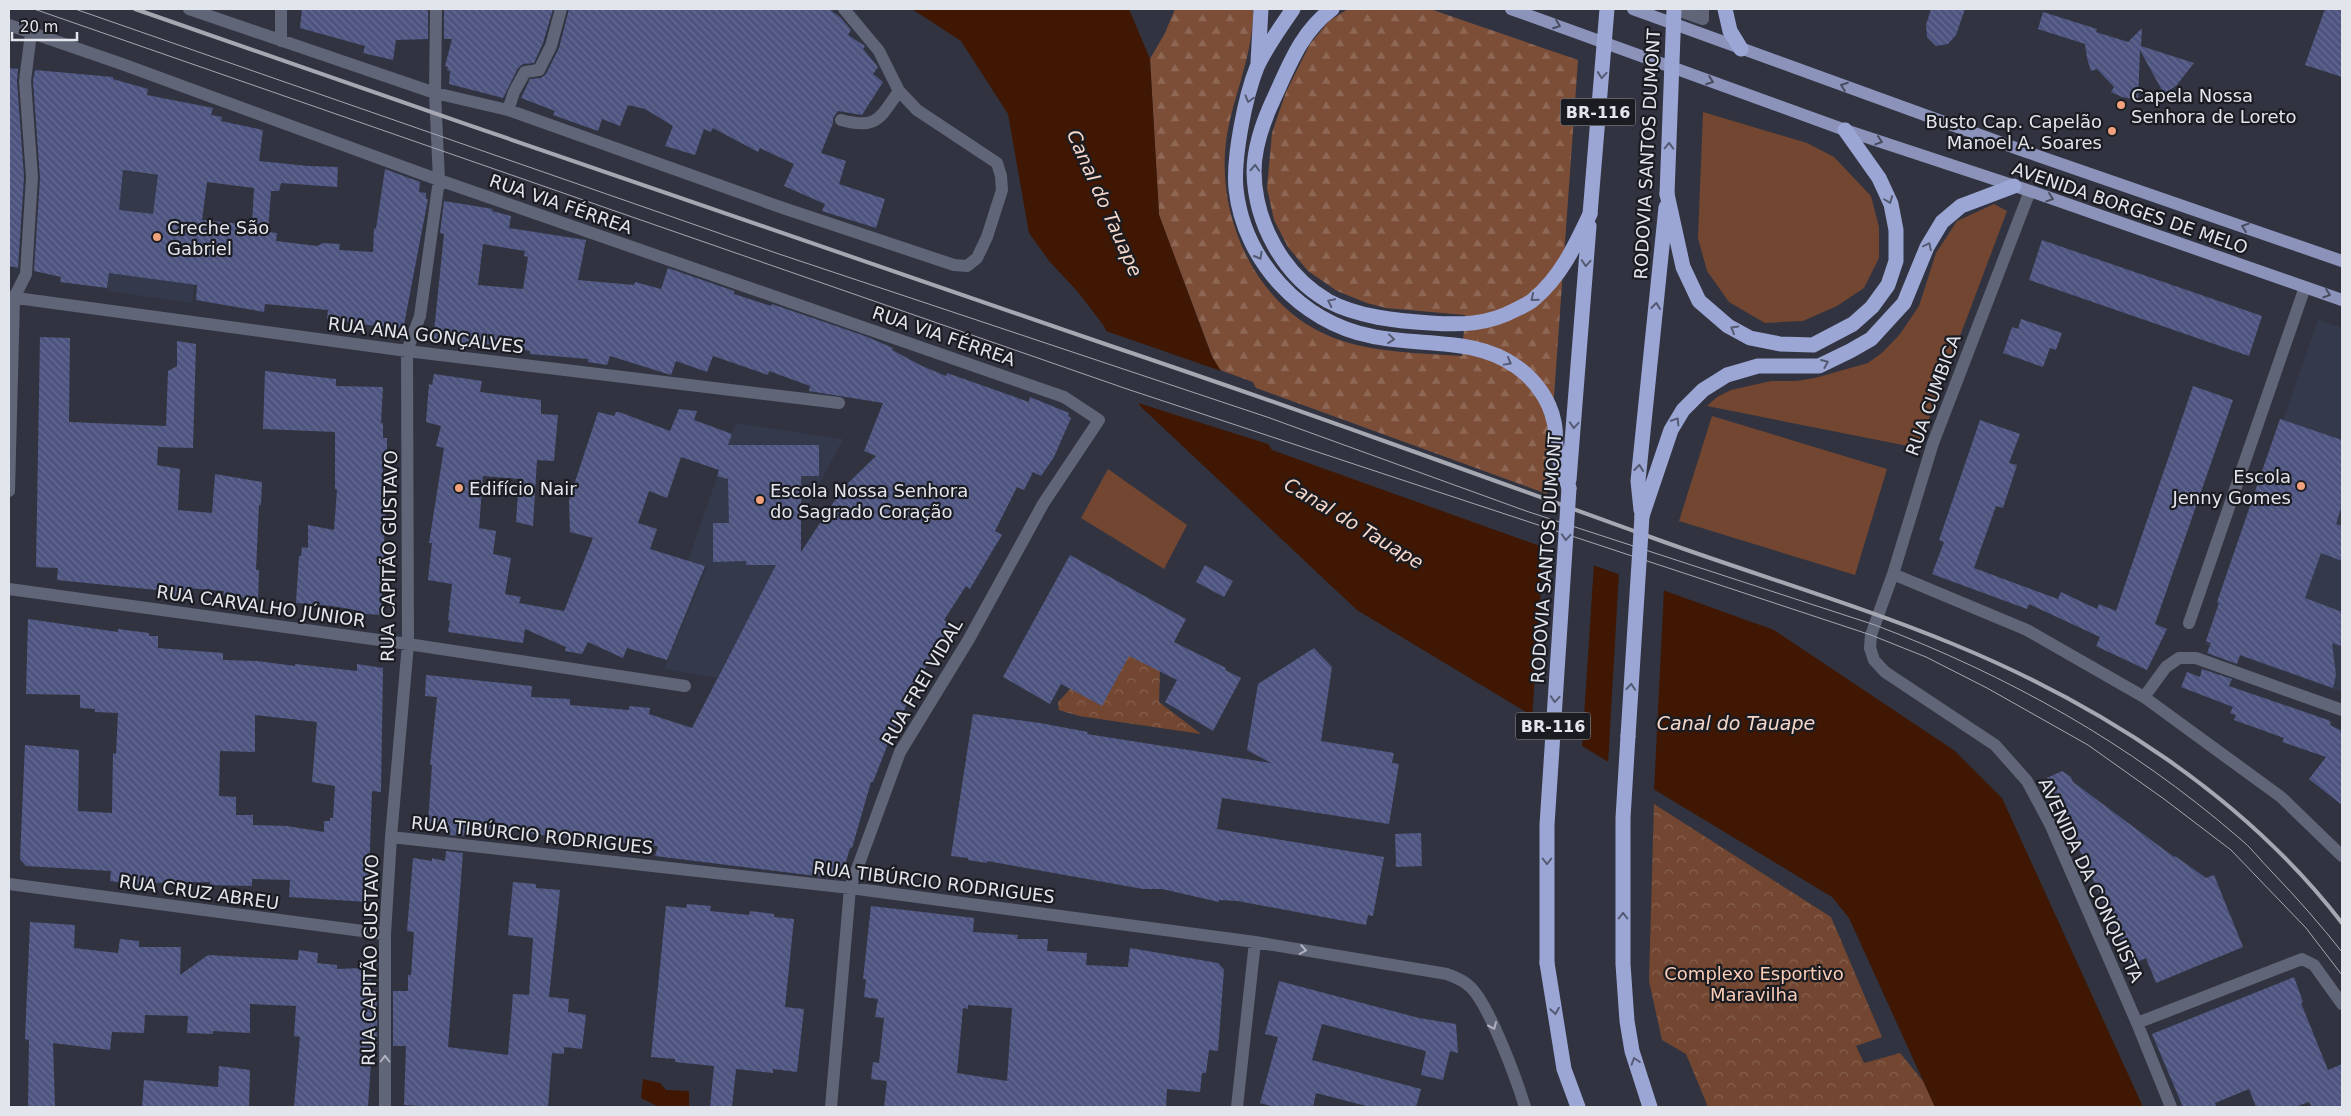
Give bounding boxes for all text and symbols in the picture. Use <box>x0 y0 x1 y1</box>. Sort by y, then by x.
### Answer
scale bar <box>12 10 78 42</box>
text: 20 m <box>20 18 58 36</box>
one-way arrow <box>1552 19 1561 29</box>
street label: RODOVIA SANTOS DUMONT <box>1630 27 1664 280</box>
one-way arrow <box>1596 71 1607 79</box>
one-way arrow <box>1705 75 1714 85</box>
one-way arrow <box>1840 82 1849 92</box>
place label: Capela Nossa Senhora de Loreto <box>2131 85 2297 127</box>
one-way arrow <box>1244 94 1254 102</box>
road number: BR-116 <box>1560 98 1636 125</box>
marker: Capela Nossa Senhora de Loreto <box>2115 99 2127 111</box>
place label: Busto Cap. Capelão Manoel A. Soares <box>1925 111 2102 153</box>
marker: Busto Cap. Capelão Manoel A. Soares <box>2106 125 2118 137</box>
water label: Canal do Tauape <box>1063 126 1147 280</box>
one-way arrow <box>1875 135 1883 145</box>
one-way arrow <box>1663 141 1674 149</box>
street label: AVENIDA BORGES DE MELO <box>2009 158 2251 258</box>
one-way arrow <box>1250 164 1260 172</box>
street label: RUA VIA FÉRREA <box>487 170 636 239</box>
one-way arrow <box>2045 192 2054 202</box>
one-way arrow <box>1883 195 1893 204</box>
place label: Creche São Gabriel <box>167 217 269 259</box>
one-way arrow <box>2241 223 2250 233</box>
marker: Creche São Gabriel <box>151 231 163 243</box>
one-way arrow <box>1922 242 1932 251</box>
one-way arrow <box>1253 250 1263 259</box>
one-way arrow <box>1581 259 1592 267</box>
one-way arrow <box>2322 288 2331 298</box>
one-way arrow <box>1531 292 1540 301</box>
one-way arrow <box>1328 298 1337 308</box>
street label: RUA VIA FÉRREA <box>870 302 1019 371</box>
one-way arrow <box>1650 302 1661 310</box>
street label: RUA ANA GONÇALVES <box>327 313 525 357</box>
one-way arrow <box>1731 325 1740 335</box>
street label: RUA CUMBICA <box>1901 331 1965 459</box>
one-way arrow <box>1387 333 1395 344</box>
one-way arrow <box>1503 356 1512 366</box>
one-way arrow <box>1820 358 1829 369</box>
one-way arrow <box>1670 418 1680 427</box>
one-way arrow <box>1568 421 1579 429</box>
street label: RODOVIA SANTOS DUMONT <box>1527 431 1565 684</box>
street label: RUA CAPITÃO GUSTAVO <box>377 450 401 662</box>
one-way arrow <box>1634 464 1645 472</box>
place label: Escola Jenny Gomes <box>2171 466 2291 508</box>
water label: Canal do Tauape <box>1280 473 1428 573</box>
place label: Edifício Nair <box>469 478 577 499</box>
place label: Escola Nossa Senhora do Sagrado Coração <box>770 480 968 522</box>
marker: Escola Jenny Gomes <box>2295 480 2307 492</box>
marker: Edifício Nair <box>453 482 465 494</box>
marker: Escola Nossa Senhora do Sagrado Coração <box>754 494 766 506</box>
one-way arrow <box>1560 533 1571 541</box>
street label: RUA CARVALHO JÚNIOR <box>155 581 367 631</box>
street label: RUA FREI VIDAL <box>877 615 967 749</box>
one-way arrow <box>1626 683 1637 691</box>
one-way arrow <box>1550 695 1561 703</box>
road number: BR-116 <box>1516 712 1590 739</box>
water label: Canal do Tauape <box>1657 712 1815 734</box>
street label: AVENIDA DA CONQUISTA <box>2034 775 2148 986</box>
street label: RUA TIBÚRCIO RODRIGUES <box>410 812 654 858</box>
street label: RUA CAPITÃO GUSTAVO <box>358 854 382 1066</box>
street label: RUA TIBÚRCIO RODRIGUES <box>812 857 1056 907</box>
one-way arrow <box>1542 858 1552 866</box>
street label: RUA CRUZ ABREU <box>118 870 280 914</box>
one-way arrow <box>1618 911 1628 919</box>
one-way arrow <box>1299 945 1307 955</box>
park label: Complexo Esportivo Maravilha <box>1664 963 1844 1005</box>
one-way arrow <box>1549 1007 1559 1016</box>
one-way arrow <box>1486 1021 1497 1030</box>
one-way arrow <box>380 1054 390 1062</box>
one-way arrow <box>1631 1057 1641 1065</box>

